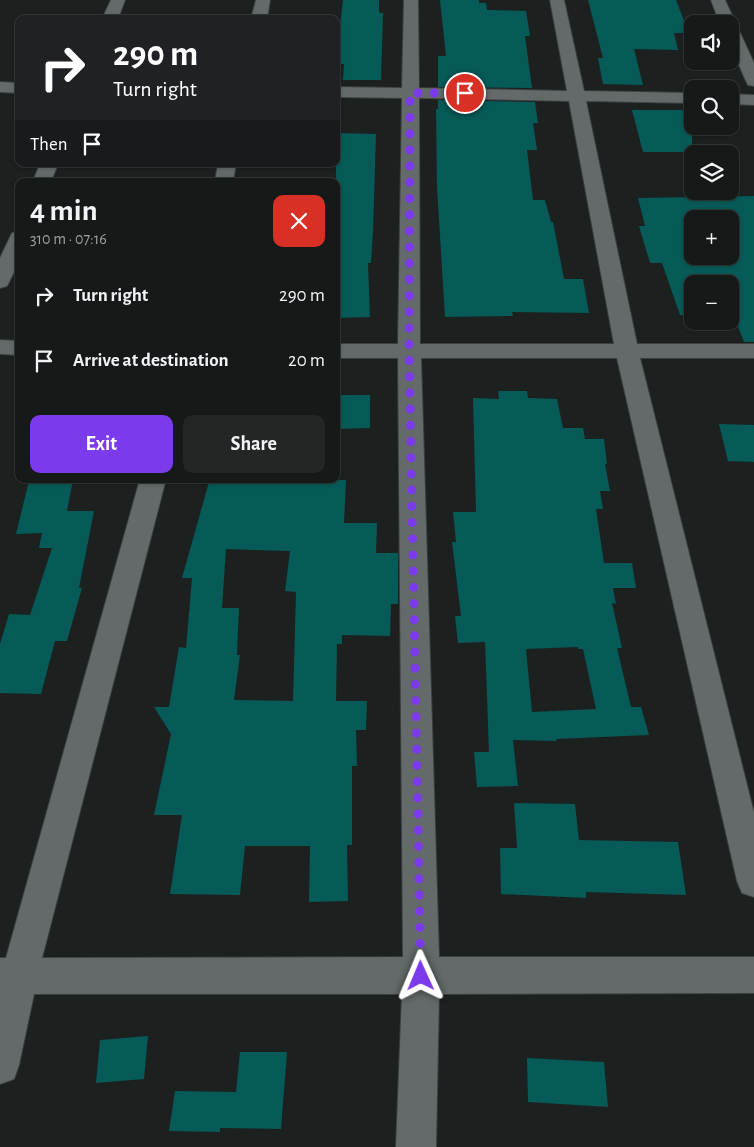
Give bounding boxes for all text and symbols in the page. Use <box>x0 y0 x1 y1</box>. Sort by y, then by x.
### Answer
map controls <box>684 15 739 330</box>
button: sound <box>684 15 739 70</box>
icon: right <box>30 35 95 100</box>
text: 290 m <box>113 37 198 72</box>
pin <box>444 72 486 114</box>
text: Turn right <box>113 78 197 100</box>
icon: arrive <box>451 79 479 107</box>
button: search <box>684 80 739 135</box>
icon: arrive <box>78 130 106 158</box>
text: Then <box>30 135 68 154</box>
button: layers <box>684 145 739 200</box>
button: close <box>273 195 325 247</box>
text: 4 min <box>30 196 98 226</box>
button: + <box>684 210 739 265</box>
text: 310 m · 07:16 <box>30 231 107 247</box>
button: − <box>684 275 739 330</box>
icon: right <box>30 282 58 310</box>
text: Turn right <box>73 286 148 305</box>
text: 290 m <box>279 286 325 305</box>
icon: arrive <box>30 347 58 375</box>
text: Arrive at destination <box>73 351 229 370</box>
text: 20 m <box>288 351 325 370</box>
button: Exit <box>30 415 173 473</box>
button: Share <box>183 415 325 473</box>
position arrow <box>394 949 446 1001</box>

